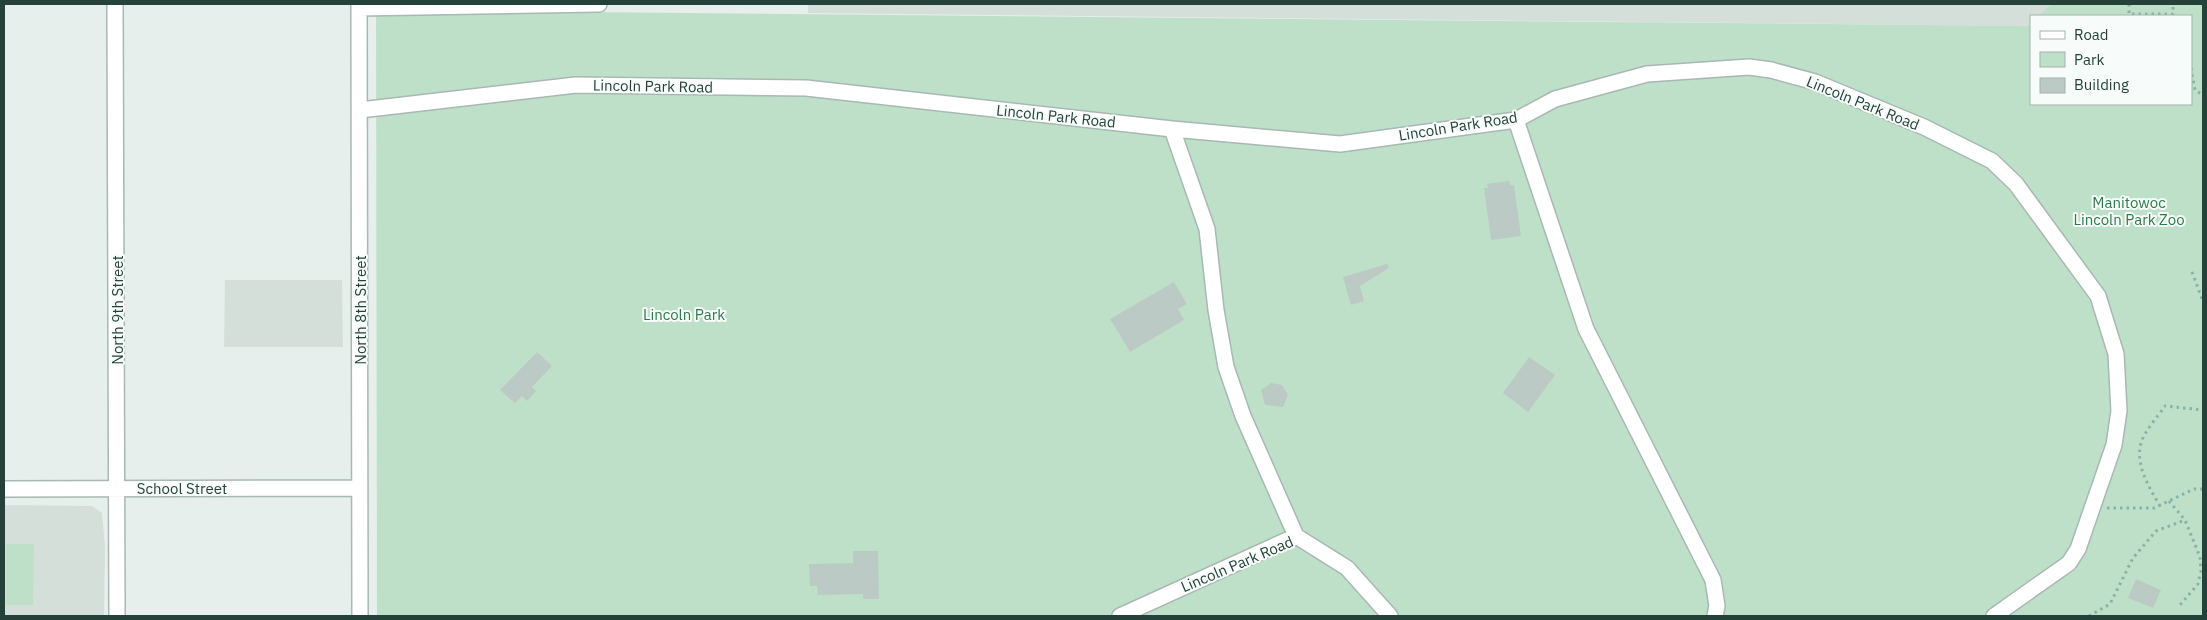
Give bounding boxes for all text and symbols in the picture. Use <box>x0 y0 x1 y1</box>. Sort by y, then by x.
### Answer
legend <box>2030 15 2192 105</box>
text: Road <box>2074 25 2109 44</box>
text: Park <box>2074 50 2104 69</box>
street label: Lincoln Park Road <box>1804 72 1922 134</box>
street label: Lincoln Park Road <box>593 75 713 97</box>
text: Building <box>2074 75 2129 94</box>
street label: Lincoln Park Road <box>995 100 1117 132</box>
street label: Lincoln Park Road <box>1397 107 1519 145</box>
park label: Manitowoc Lincoln Park Zoo <box>2073 193 2185 229</box>
street label: North 9th Street <box>108 255 127 365</box>
street label: North 8th Street <box>351 255 370 365</box>
park label: Lincoln Park <box>643 305 725 324</box>
street label: School Street <box>137 479 227 498</box>
street label: Lincoln Park Road <box>1178 532 1296 596</box>

